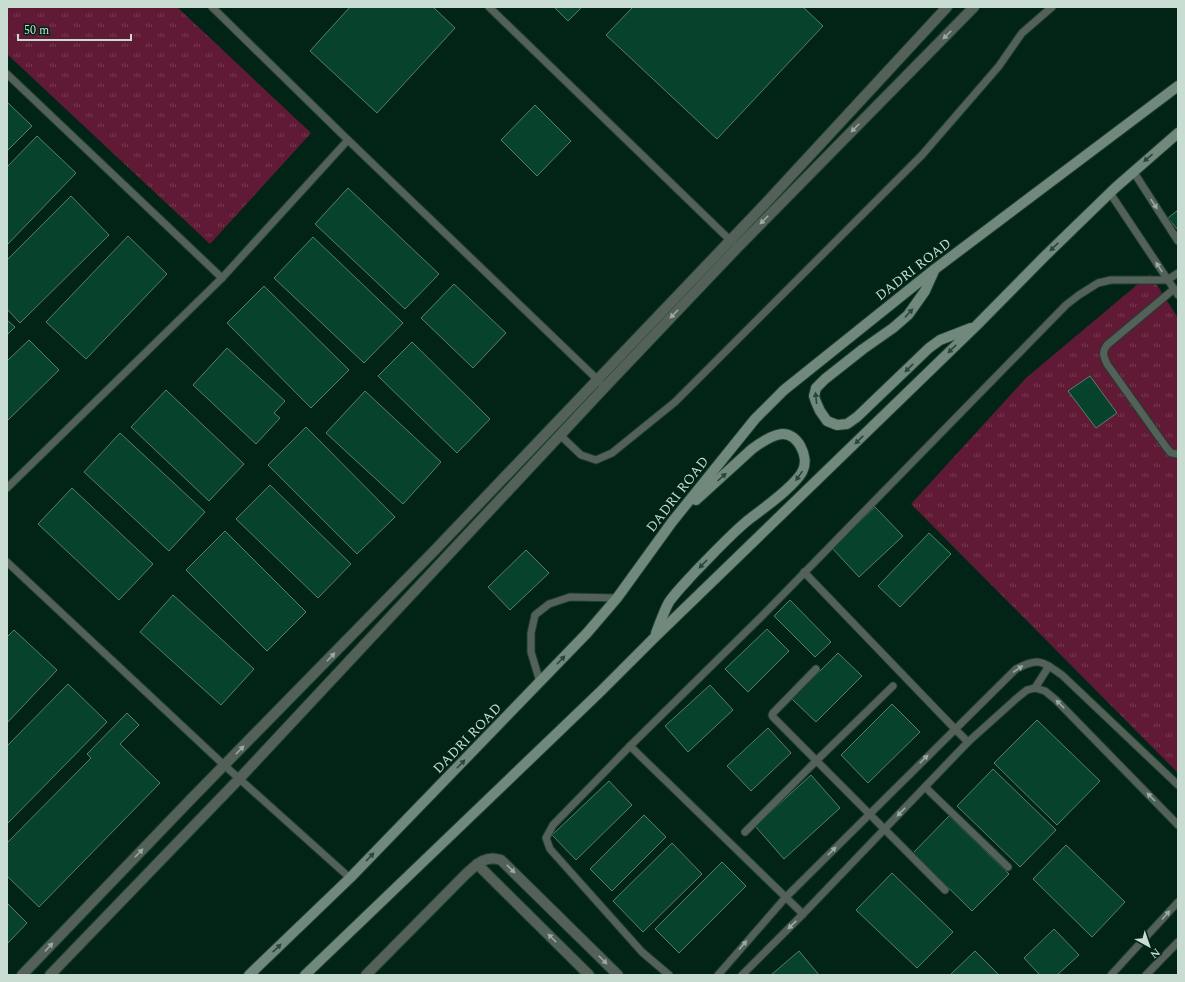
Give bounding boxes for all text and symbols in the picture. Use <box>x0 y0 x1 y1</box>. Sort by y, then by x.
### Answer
scale bar <box>18 16 131 42</box>
text: 50 m <box>24 21 49 40</box>
one-way arrow <box>942 30 951 40</box>
one-way arrow <box>851 123 860 133</box>
one-way arrow <box>1143 154 1154 163</box>
one-way arrow <box>1150 199 1158 209</box>
one-way arrow <box>759 215 769 225</box>
street label: DADRI ROAD <box>871 233 956 306</box>
one-way arrow <box>1049 243 1059 252</box>
one-way arrow <box>1155 261 1162 273</box>
one-way arrow <box>904 308 914 318</box>
one-way arrow <box>669 309 679 319</box>
one-way arrow <box>947 344 957 354</box>
one-way arrow <box>904 363 913 372</box>
one-way arrow <box>813 392 820 404</box>
one-way arrow <box>854 435 864 445</box>
street label: DADRI ROAD <box>641 452 714 537</box>
one-way arrow <box>795 471 803 482</box>
one-way arrow <box>717 472 727 481</box>
one-way arrow <box>698 559 708 569</box>
one-way arrow <box>326 652 336 662</box>
one-way arrow <box>556 656 565 665</box>
one-way arrow <box>1013 665 1023 673</box>
street label: DADRI ROAD <box>428 698 507 779</box>
one-way arrow <box>1055 699 1065 709</box>
one-way arrow <box>235 745 245 755</box>
one-way arrow <box>919 754 929 764</box>
one-way arrow <box>456 759 466 769</box>
one-way arrow <box>1146 792 1156 802</box>
one-way arrow <box>896 807 906 817</box>
one-way arrow <box>827 846 837 856</box>
one-way arrow <box>134 848 144 858</box>
one-way arrow <box>366 852 375 862</box>
one-way arrow <box>506 864 516 874</box>
one-way arrow <box>1161 910 1170 920</box>
one-way arrow <box>787 920 797 930</box>
north arrow <box>1129 926 1169 966</box>
one-way arrow <box>547 933 557 943</box>
one-way arrow <box>739 940 748 951</box>
one-way arrow <box>44 942 54 952</box>
one-way arrow <box>272 943 282 953</box>
text: N <box>1146 944 1164 963</box>
one-way arrow <box>598 955 608 965</box>

